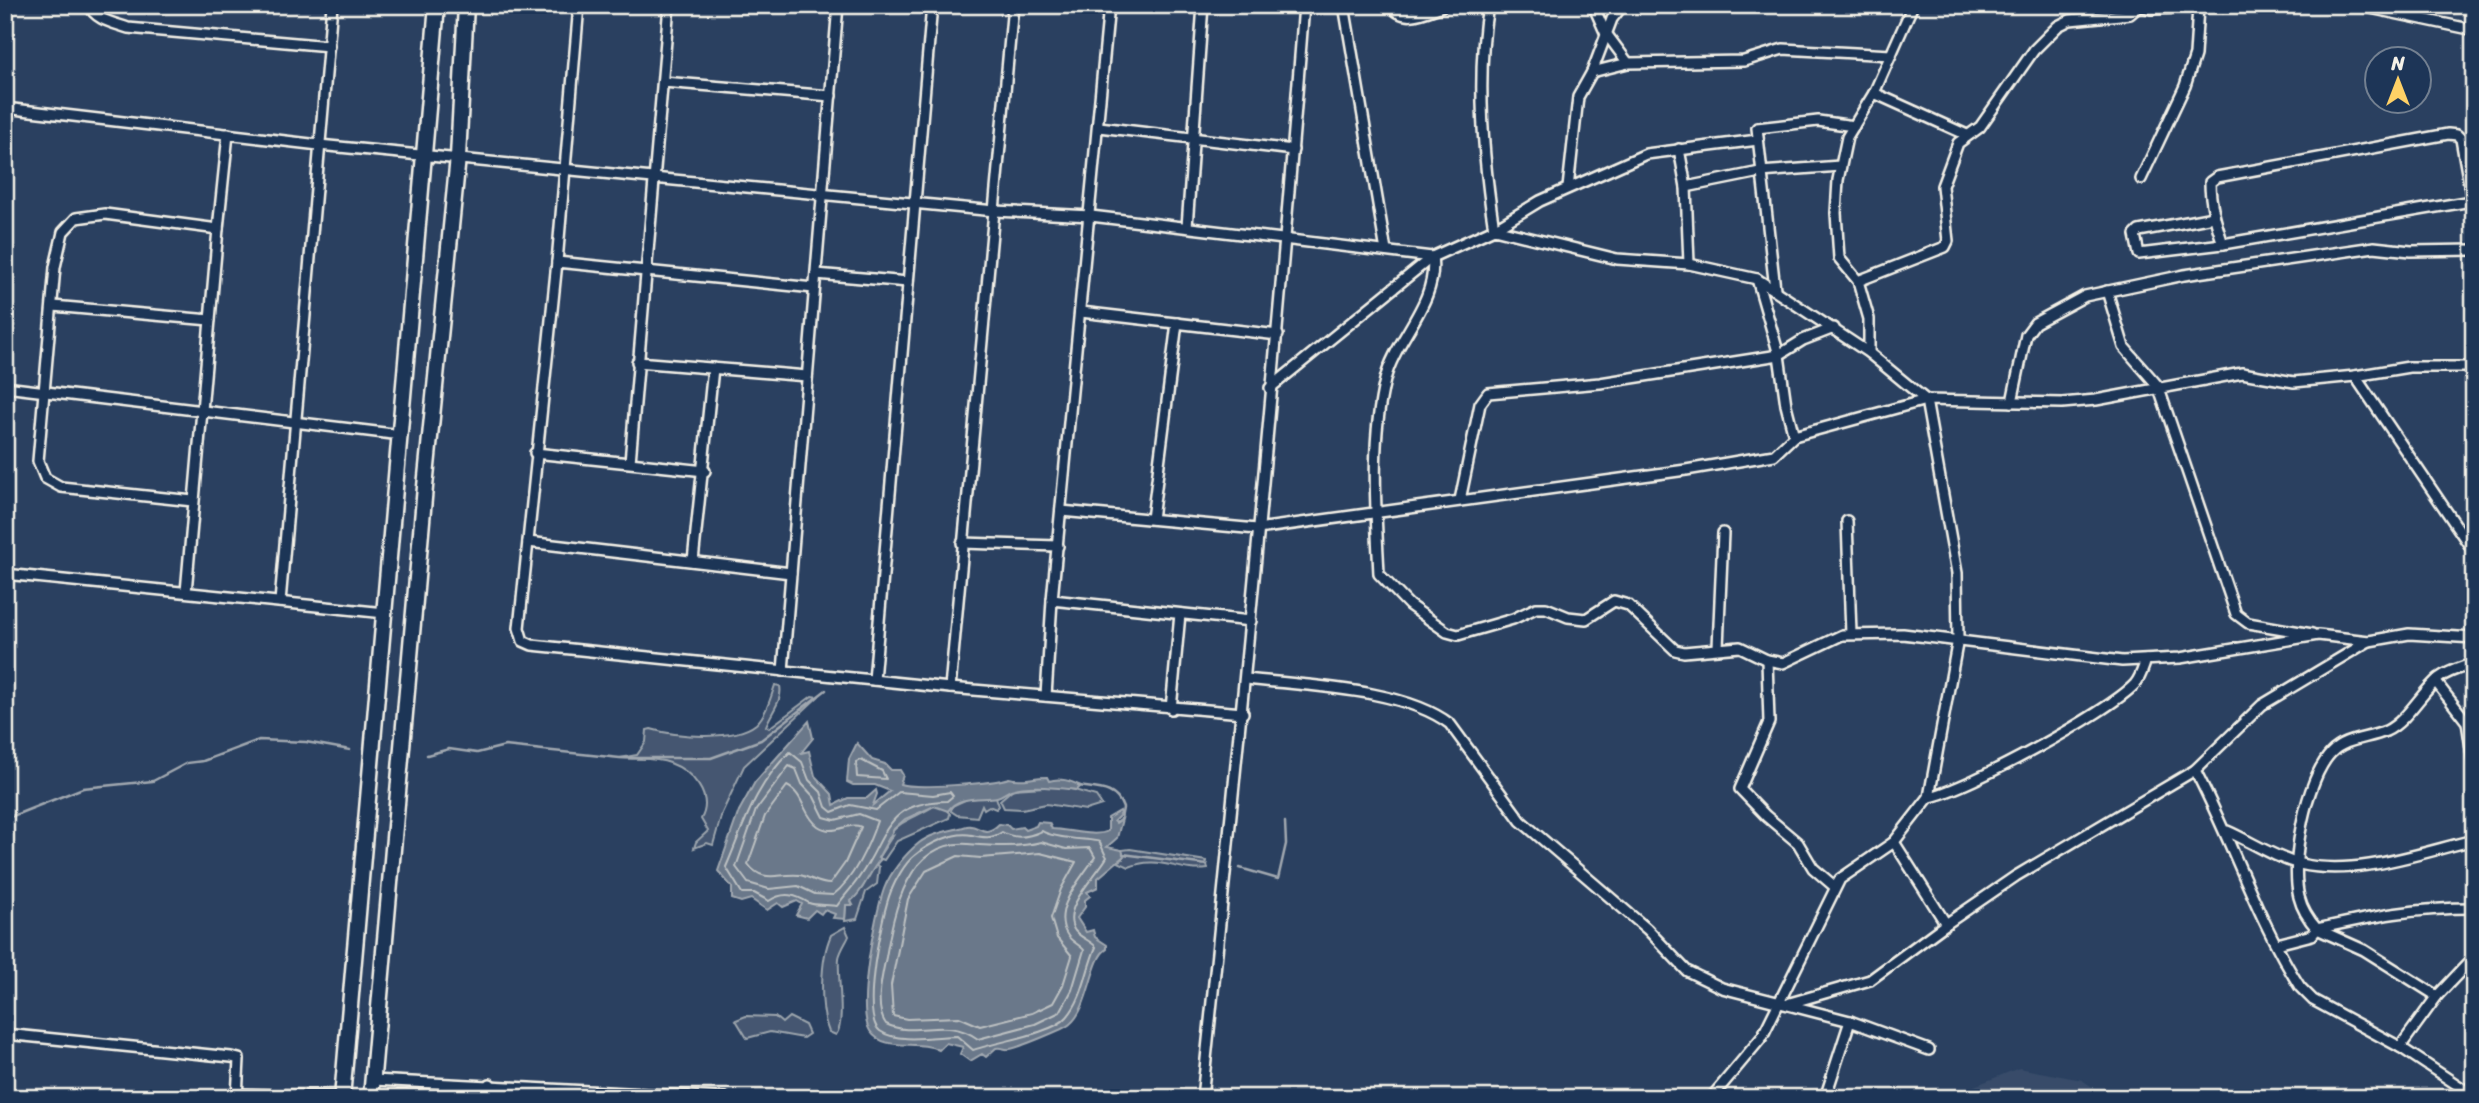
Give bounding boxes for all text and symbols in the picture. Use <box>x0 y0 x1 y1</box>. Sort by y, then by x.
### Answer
north arrow <box>2364 46 2434 116</box>
text: N <box>2390 47 2405 80</box>

